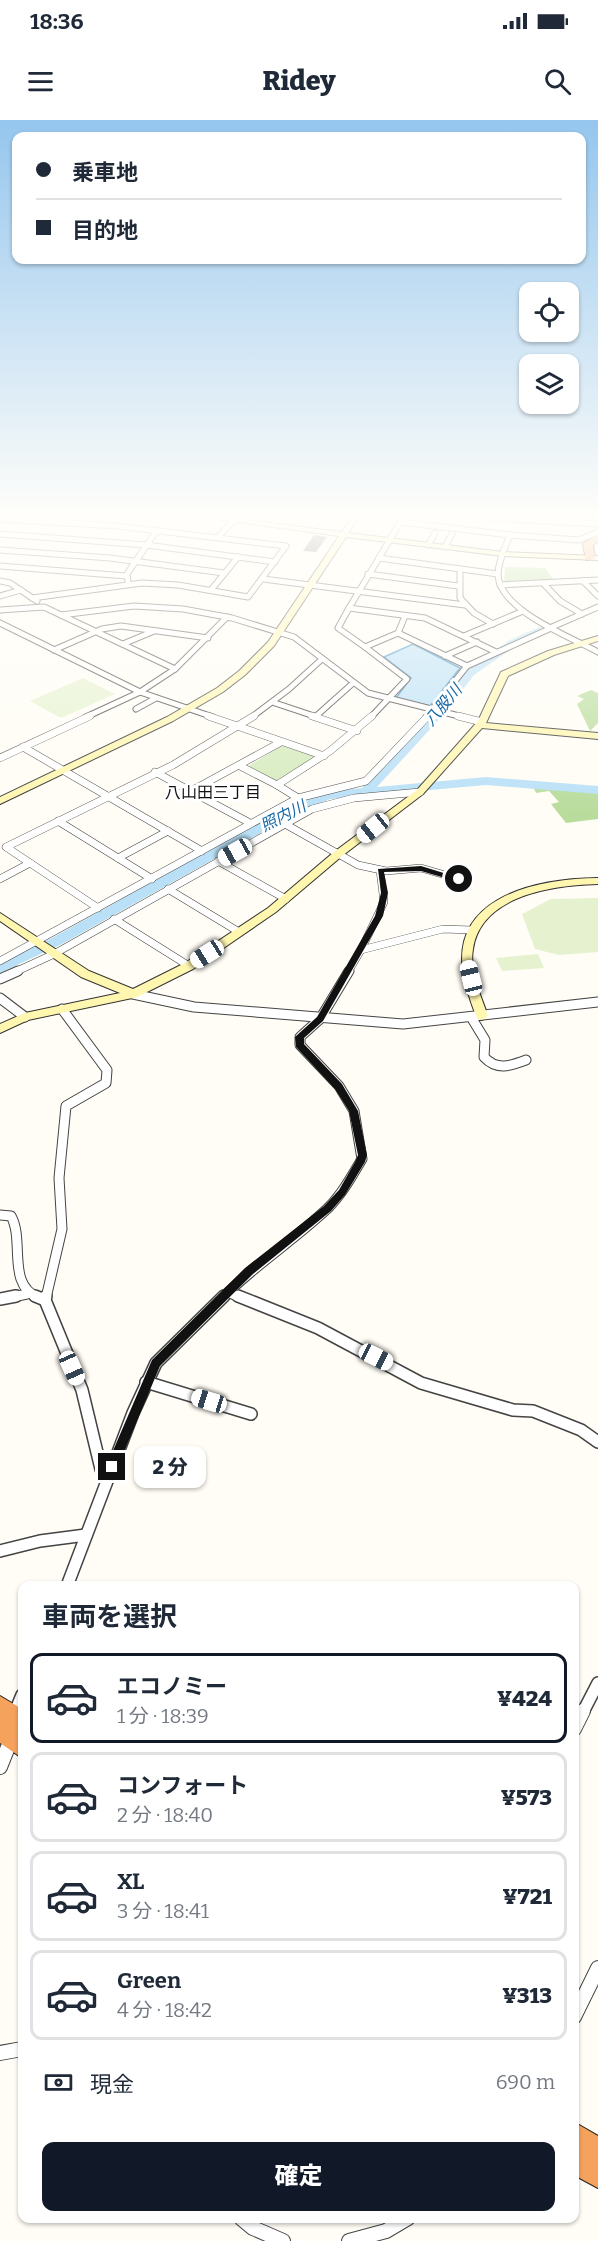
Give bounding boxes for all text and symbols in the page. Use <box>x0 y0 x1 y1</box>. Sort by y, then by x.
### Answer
text: 18:36 <box>30 8 84 35</box>
icon: menu <box>24 65 57 98</box>
text: Ridey <box>262 65 336 97</box>
icon: search <box>541 65 574 98</box>
text: 乗車地 <box>72 159 138 186</box>
text: 目的地 <box>72 217 138 244</box>
map controls <box>519 282 579 414</box>
button: locate <box>519 282 579 342</box>
button: layers <box>519 354 579 414</box>
water label: 八股川 <box>420 679 467 729</box>
district label: 八山田三丁目 <box>165 783 261 802</box>
water label: 照内川 <box>257 796 310 835</box>
car <box>353 810 393 846</box>
car <box>215 835 255 869</box>
route start <box>445 865 472 892</box>
car <box>187 937 227 971</box>
car <box>458 958 484 998</box>
car <box>356 1341 396 1373</box>
car <box>56 1348 88 1388</box>
car <box>189 1387 229 1415</box>
callout: 2 分 <box>133 1446 205 1488</box>
route end <box>98 1453 125 1480</box>
text: 2 分 <box>153 1455 187 1479</box>
text: 車両を選択 <box>42 1601 177 1633</box>
icon: car <box>45 1671 99 1725</box>
text: エコノミー <box>117 1673 227 1700</box>
text: ¥424 <box>497 1685 552 1712</box>
text: 1 分 · 18:39 <box>117 1704 209 1728</box>
icon: car <box>45 1770 99 1824</box>
text: コンフォート <box>117 1772 248 1799</box>
text: ¥573 <box>501 1784 552 1811</box>
text: 2 分 · 18:40 <box>117 1803 213 1827</box>
text: XL <box>117 1868 144 1895</box>
icon: car <box>45 1869 99 1923</box>
text: ¥721 <box>503 1883 552 1910</box>
text: 3 分 · 18:41 <box>117 1899 209 1923</box>
text: Green <box>117 1967 181 1994</box>
icon: car <box>45 1968 99 2022</box>
text: ¥313 <box>502 1982 552 2009</box>
text: 4 分 · 18:42 <box>117 1998 212 2022</box>
icon: cash <box>42 2066 75 2099</box>
text: 690 m <box>496 2070 555 2094</box>
text: 現金 <box>90 2071 134 2098</box>
button: 確定 <box>42 2142 555 2211</box>

